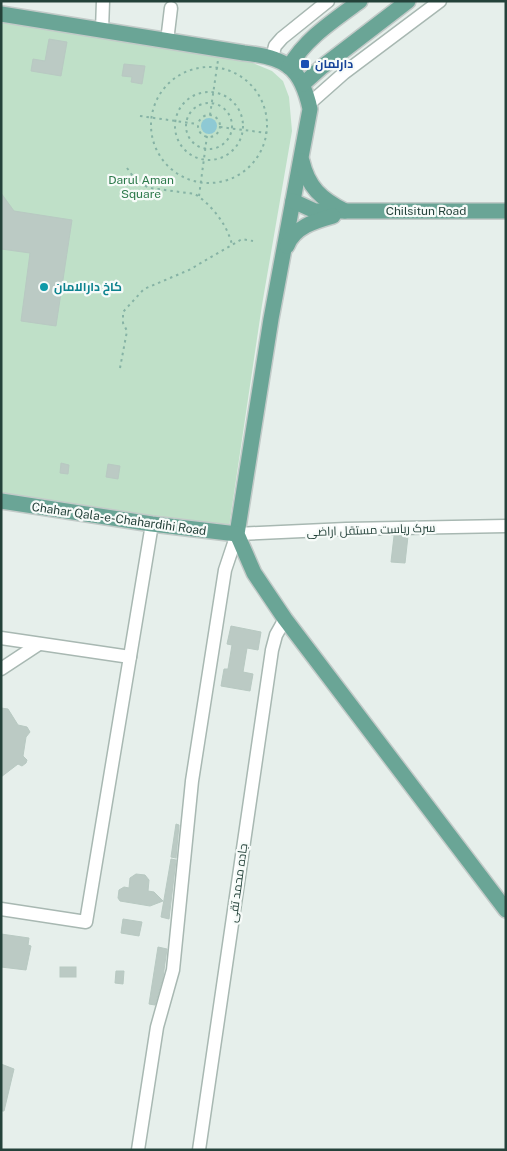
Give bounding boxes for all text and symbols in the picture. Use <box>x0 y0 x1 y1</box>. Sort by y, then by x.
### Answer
place label: دارلمان <box>315 57 353 72</box>
marker: دارلمان <box>299 58 311 70</box>
park label: Darul Aman Square <box>108 173 174 201</box>
street label: Chilsitun Road <box>386 204 466 218</box>
place label: کاخ دارالامان <box>54 280 122 296</box>
marker: کاخ دارالامان <box>38 281 50 293</box>
street label: Chahar Qala-e-Chahardihi Road <box>31 500 207 538</box>
street label: سرک ریاست مستقل اراضی <box>306 521 436 539</box>
street label: جاده محمد تقی <box>226 843 250 923</box>

